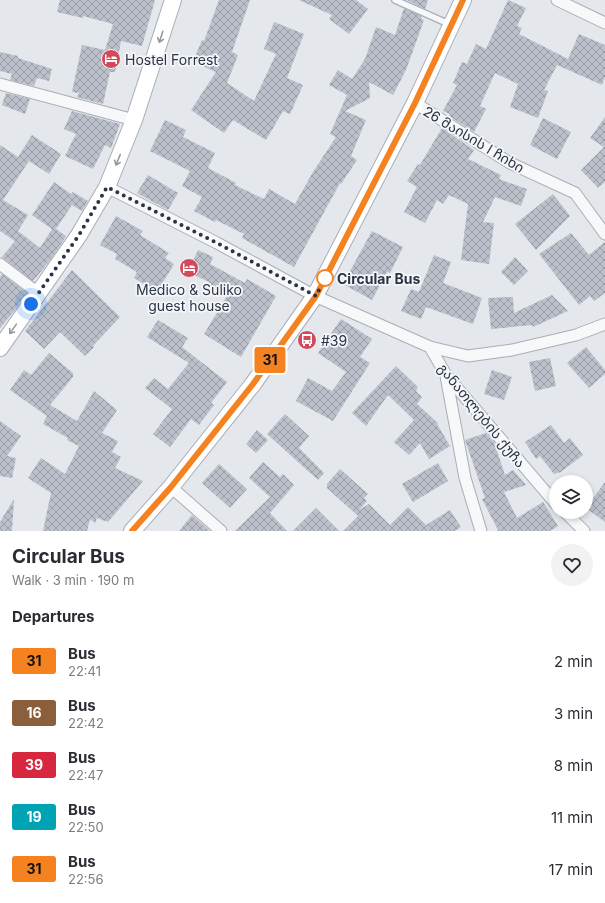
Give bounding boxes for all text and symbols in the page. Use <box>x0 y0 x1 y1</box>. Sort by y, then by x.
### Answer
one-way arrow <box>157 30 164 43</box>
hotel icon: Hostel Forrest <box>100 48 122 70</box>
place label: Hostel Forrest <box>125 51 218 68</box>
street label: 26 მაისის I ჩიხი <box>420 102 528 176</box>
one-way arrow <box>114 153 121 165</box>
hotel icon: Medico & Suliko guest house <box>178 257 200 279</box>
marker: Circular Bus <box>316 269 334 287</box>
place label: Circular Bus <box>337 270 420 287</box>
place label: Medico & Suliko guest house <box>136 281 242 314</box>
your location <box>21 294 41 314</box>
one-way arrow <box>9 323 17 334</box>
bus stop icon: #39 <box>296 329 318 351</box>
place label: #39 <box>321 332 347 349</box>
line badge: 31 <box>252 347 288 373</box>
text: 31 <box>262 351 278 368</box>
street label: განათლების ქუჩა <box>434 359 529 471</box>
map controls <box>549 475 593 519</box>
button: layers <box>549 475 593 519</box>
button: heart <box>551 544 593 586</box>
text: Circular Bus <box>12 545 125 568</box>
text: Walk · 3 min · 190 m <box>12 572 134 588</box>
text: Departures <box>12 607 94 626</box>
text: Bus <box>68 644 96 663</box>
text: 31 <box>26 652 42 669</box>
text: 2 min <box>554 652 593 671</box>
text: 22:41 <box>68 663 101 679</box>
text: Bus <box>68 696 96 715</box>
text: 16 <box>26 704 42 721</box>
text: 3 min <box>554 704 593 723</box>
text: 22:42 <box>68 715 104 731</box>
text: Bus <box>68 748 96 767</box>
text: 39 <box>25 756 43 773</box>
text: 8 min <box>554 756 593 775</box>
text: 22:47 <box>68 767 103 783</box>
text: Bus <box>68 800 96 819</box>
text: 19 <box>26 808 42 825</box>
text: 11 min <box>551 808 593 827</box>
text: 22:50 <box>68 819 104 835</box>
text: Bus <box>68 852 96 871</box>
text: 31 <box>26 860 42 877</box>
text: 17 min <box>549 860 593 879</box>
text: 22:56 <box>68 871 104 887</box>

